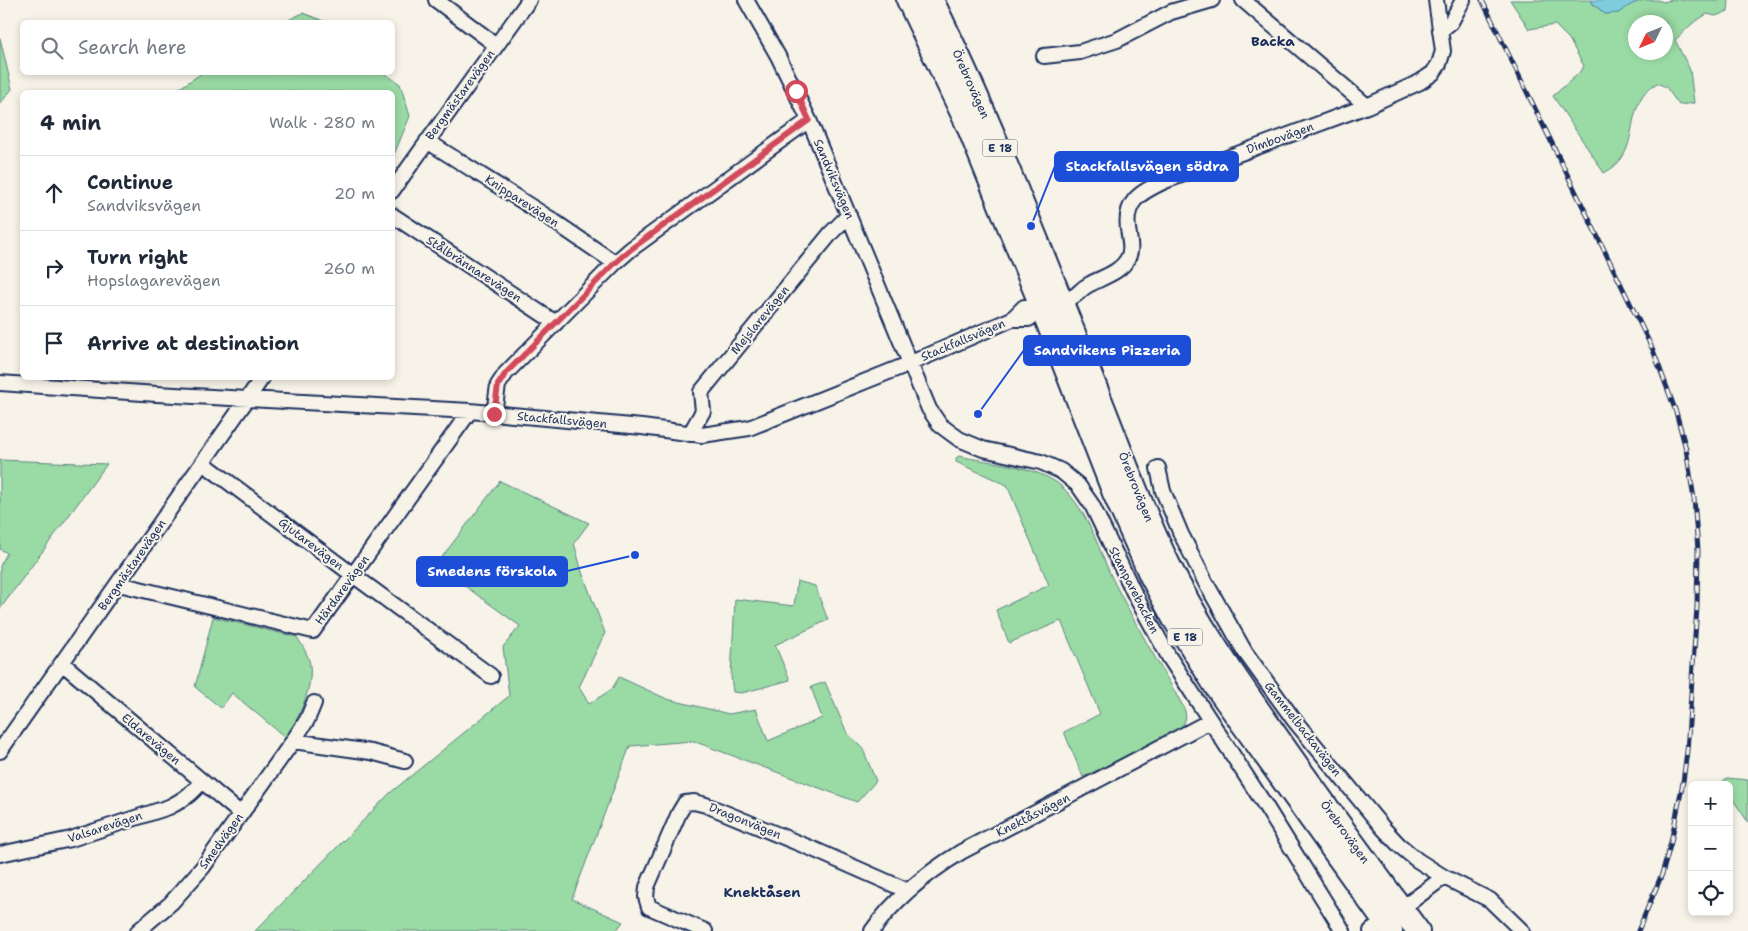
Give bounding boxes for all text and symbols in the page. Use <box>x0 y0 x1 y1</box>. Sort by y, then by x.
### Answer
north arrow <box>1628 15 1673 60</box>
search box <box>20 20 395 75</box>
district label: Backa <box>1251 32 1295 50</box>
icon: search <box>38 34 66 62</box>
text: Search here <box>78 35 187 60</box>
street label: Bergmästarevägen <box>422 47 498 143</box>
street label: Örebrovägen <box>949 47 993 121</box>
route start <box>785 80 808 103</box>
text: 4 min <box>40 109 101 137</box>
text: Walk · 280 m <box>269 112 375 133</box>
street label: Dimbovägen <box>1244 118 1316 158</box>
street label: Sandviksvägen <box>810 136 858 222</box>
road number: E 18 <box>982 140 1018 156</box>
callout: Stackfallsvägen södra <box>1055 152 1238 181</box>
text: Stackfallsvägen södra <box>1065 157 1229 175</box>
text: Continue <box>87 170 173 195</box>
street label: Knipparevägen <box>482 171 562 231</box>
icon: ahead <box>40 179 68 207</box>
text: 20 m <box>334 183 375 204</box>
text: Sandviksvägen <box>87 195 201 216</box>
street label: Stålbrännarevägen <box>423 232 525 306</box>
text: Turn right <box>87 245 188 270</box>
icon: right <box>40 254 68 282</box>
text: 260 m <box>323 258 375 279</box>
text: Hopslagarevägen <box>87 270 221 291</box>
street label: Mejslarevägen <box>727 282 793 358</box>
street label: Stackfallsvägen <box>918 315 1008 365</box>
icon: arrive <box>40 329 68 357</box>
text: Arrive at destination <box>87 331 299 356</box>
callout: Sandvikens Pizzeria <box>1024 336 1190 365</box>
text: Sandvikens Pizzeria <box>1034 341 1181 359</box>
route end <box>483 403 506 426</box>
street label: Stackfallsvägen <box>516 408 608 432</box>
street label: Örebrovägen <box>1115 450 1157 524</box>
street label: Gjutarevägen <box>275 514 347 574</box>
street label: Bergmästarevägen <box>94 516 170 614</box>
street label: Stamparebacken <box>1105 544 1163 636</box>
street label: Härdarevägen <box>311 552 373 628</box>
callout: Smedens förskola <box>417 557 567 586</box>
text: Smedens förskola <box>427 562 557 580</box>
road number: E 18 <box>1168 628 1202 646</box>
street label: Gammelbackavägen <box>1261 678 1345 780</box>
street label: Eldarevägen <box>118 710 184 768</box>
map controls <box>1688 781 1733 916</box>
button: + <box>1688 781 1733 826</box>
street label: Knektåsvägen <box>993 790 1073 840</box>
street label: Örebrovägen <box>1317 797 1373 867</box>
street label: Dragonvägen <box>707 799 783 843</box>
street label: Valsarevägen <box>66 807 144 847</box>
street label: Smedvägen <box>195 810 247 872</box>
button: − <box>1688 826 1733 871</box>
button: locate <box>1688 871 1733 916</box>
district label: Knektåsen <box>723 883 801 901</box>

